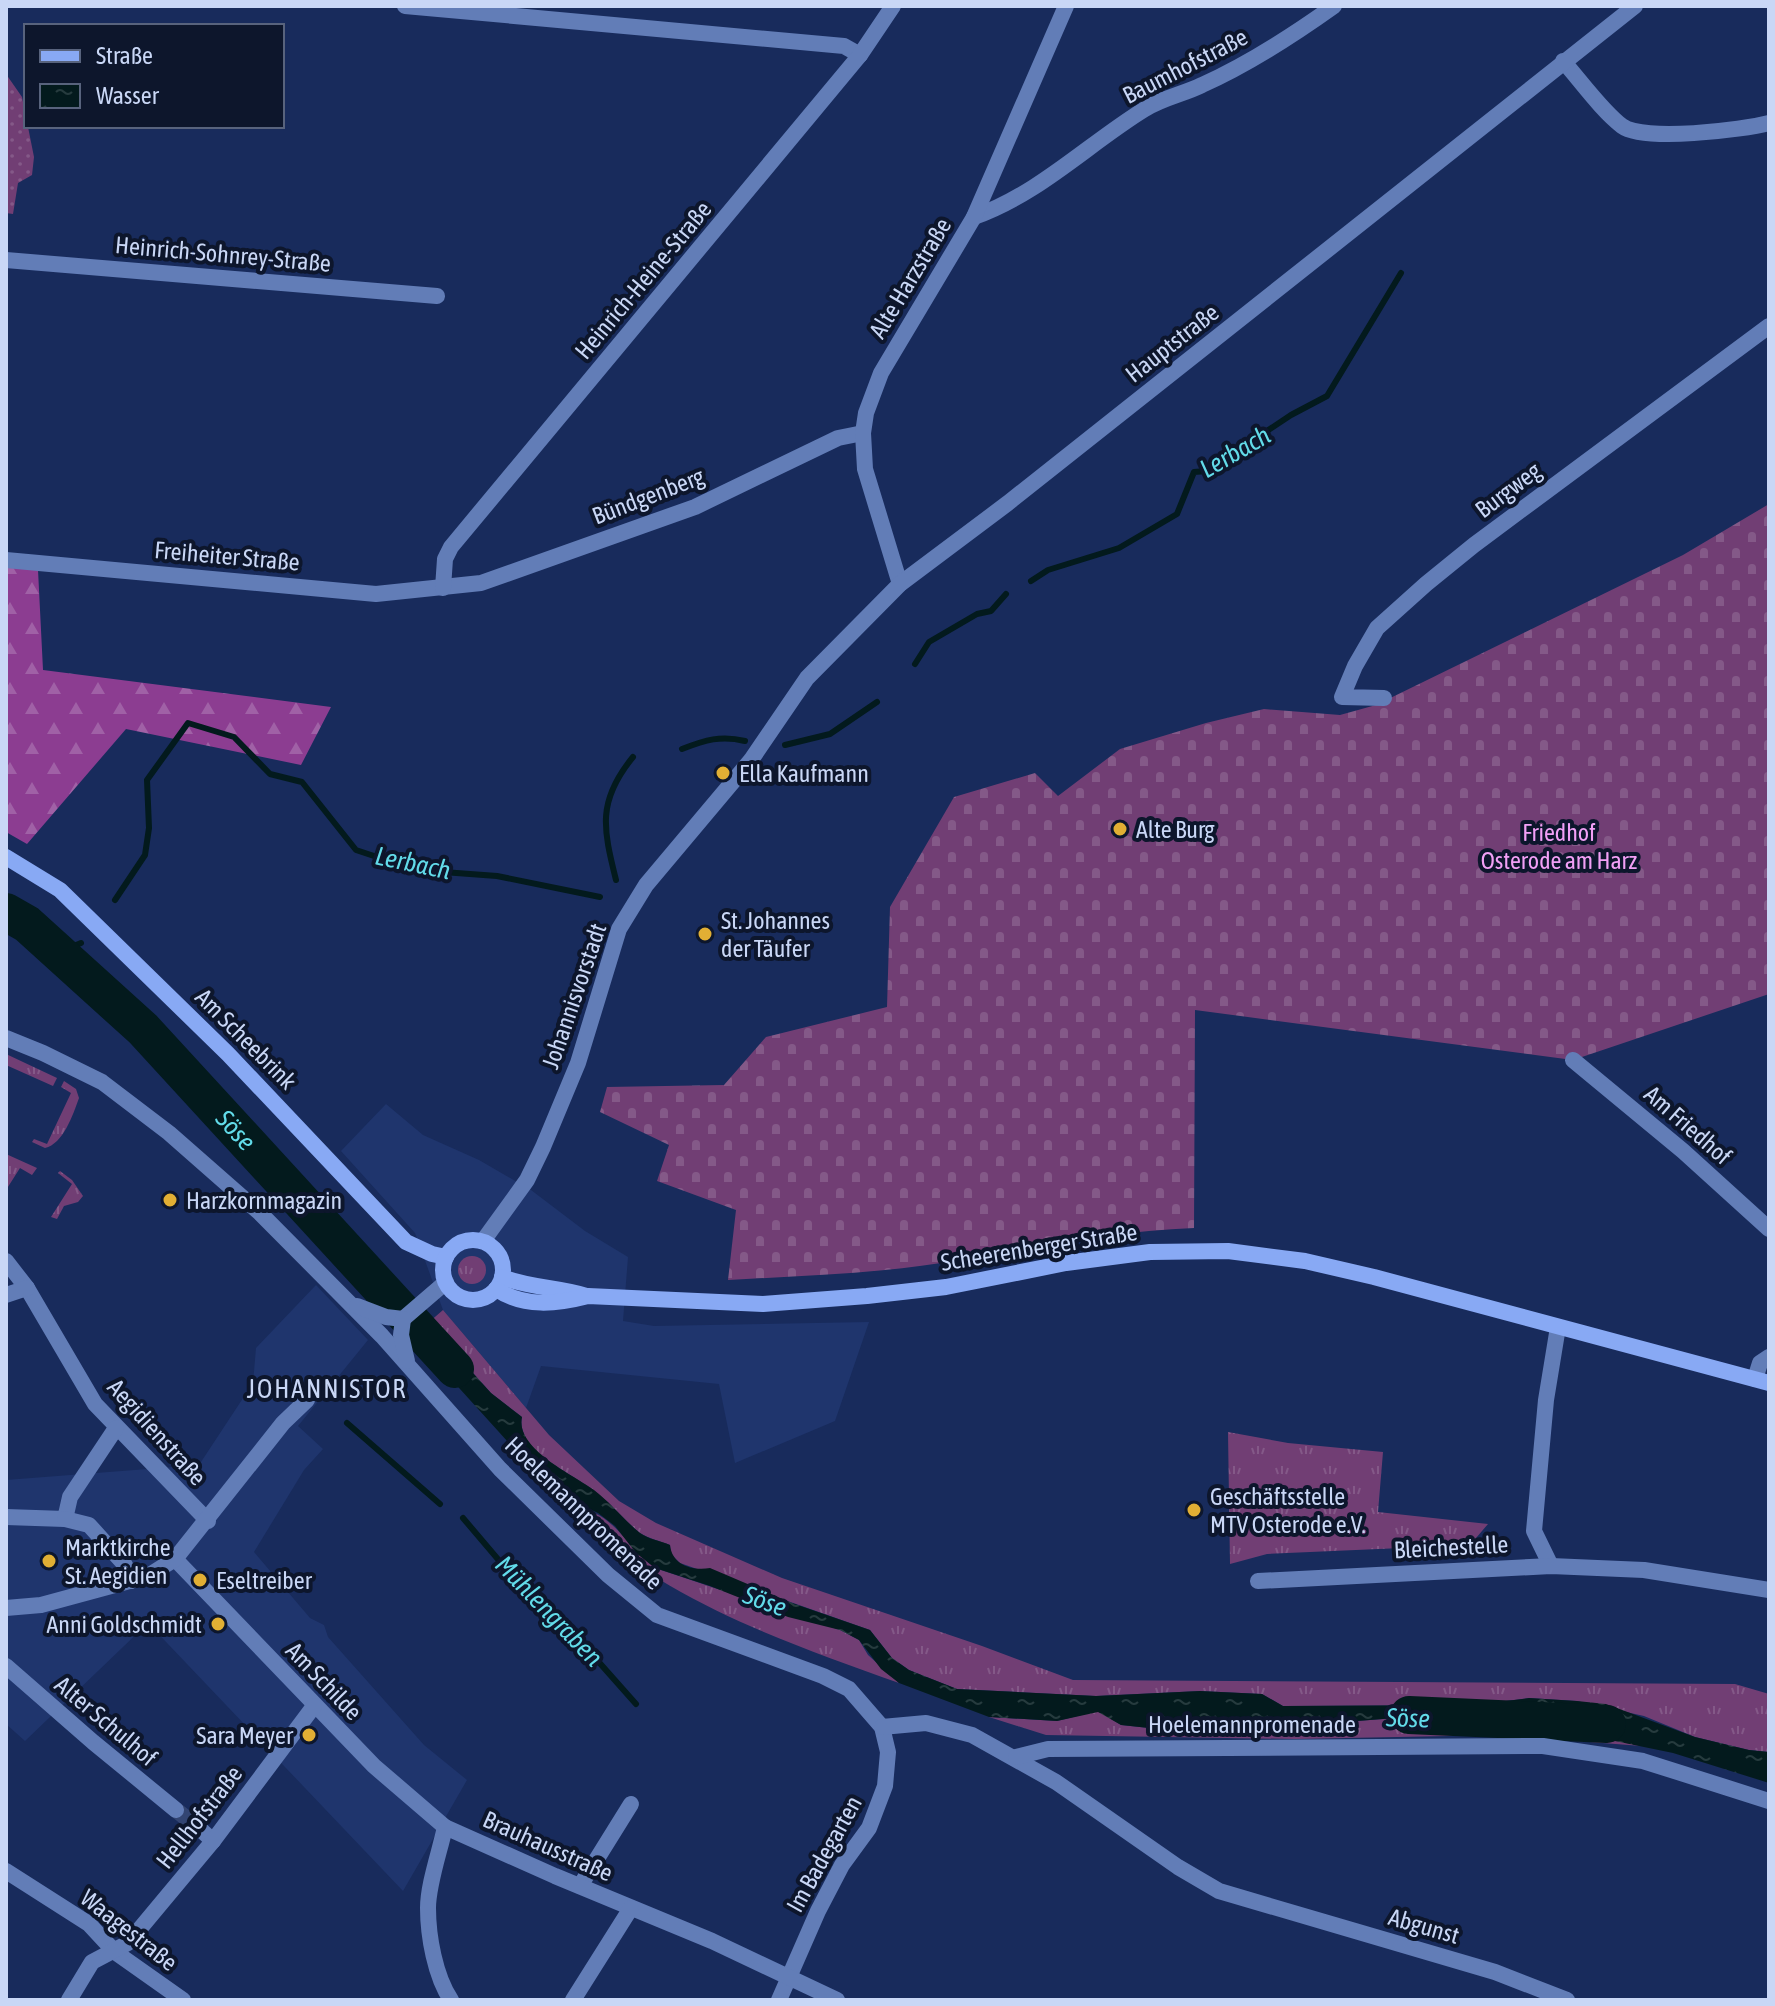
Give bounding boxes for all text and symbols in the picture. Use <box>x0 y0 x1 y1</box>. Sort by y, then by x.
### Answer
street label: Baumhofstraße <box>1118 23 1252 109</box>
legend <box>24 24 284 128</box>
text: Straße <box>96 42 153 69</box>
text: Wasser <box>96 82 160 109</box>
street label: Heinrich-Heine-Straße <box>569 196 717 364</box>
street label: Alte Harzstraße <box>864 213 956 343</box>
street label: Heinrich-Sohnrey-Straße <box>114 231 332 277</box>
street label: Hauptstraße <box>1120 298 1224 388</box>
water label: Lerbach <box>1195 420 1276 484</box>
street label: Burgweg <box>1470 456 1547 523</box>
street label: Bündgenberg <box>588 462 708 530</box>
street label: Freiheiter Straße <box>153 536 301 576</box>
place label: Ella Kaufmann <box>739 760 869 787</box>
marker: Ella Kaufmann <box>714 764 732 782</box>
place label: Alte Burg <box>1136 816 1215 843</box>
park label: Friedhof Osterode am Harz <box>1481 819 1638 874</box>
marker: Alte Burg <box>1111 820 1129 838</box>
water label: Lerbach <box>373 840 454 886</box>
place label: St. Johannes der Täufer <box>721 907 830 962</box>
street label: Johannisvorstadt <box>537 920 612 1072</box>
marker: St. Johannes der Täufer <box>696 925 714 943</box>
street label: Am Scheebrink <box>190 983 302 1095</box>
street label: Am Friedhof <box>1639 1080 1737 1170</box>
water label: Söse <box>209 1103 262 1157</box>
place label: Harzkornmagazin <box>186 1187 342 1214</box>
marker: Harzkornmagazin <box>161 1191 179 1209</box>
street label: Scheerenberger Straße <box>939 1218 1139 1276</box>
street label: Aegidienstraße <box>102 1373 212 1491</box>
district label: JOHANNISTOR <box>247 1374 407 1404</box>
street label: Hoelemannpromenade <box>500 1431 668 1595</box>
place label: Geschäftsstelle MTV Osterode e.V. <box>1210 1483 1366 1538</box>
marker: Geschäftsstelle MTV Osterode e.V. <box>1185 1501 1203 1519</box>
street label: Bleichestelle <box>1393 1531 1509 1563</box>
place label: Marktkirche St. Aegidien <box>65 1534 171 1589</box>
water label: Mühlengraben <box>489 1550 609 1673</box>
marker: Marktkirche St. Aegidien <box>40 1552 58 1570</box>
place label: Eseltreiber <box>216 1567 313 1594</box>
marker: Eseltreiber <box>191 1571 209 1589</box>
water label: Söse <box>738 1579 791 1623</box>
place label: Anni Goldschmidt <box>47 1611 202 1638</box>
marker: Anni Goldschmidt <box>209 1615 227 1633</box>
street label: Am Schilde <box>281 1637 367 1725</box>
street label: Alter Schulhof <box>50 1671 163 1771</box>
water label: Söse <box>1384 1702 1431 1734</box>
street label: Hoelemannpromenade <box>1148 1711 1356 1738</box>
place label: Sara Meyer <box>196 1722 294 1749</box>
marker: Sara Meyer <box>300 1726 318 1744</box>
street label: Hellhofstraße <box>151 1760 247 1874</box>
street label: Im Badegarten <box>781 1791 867 1917</box>
street label: Brauhausstraße <box>479 1805 617 1887</box>
street label: Waagestraße <box>75 1884 183 1976</box>
street label: Abgunst <box>1386 1903 1462 1949</box>

